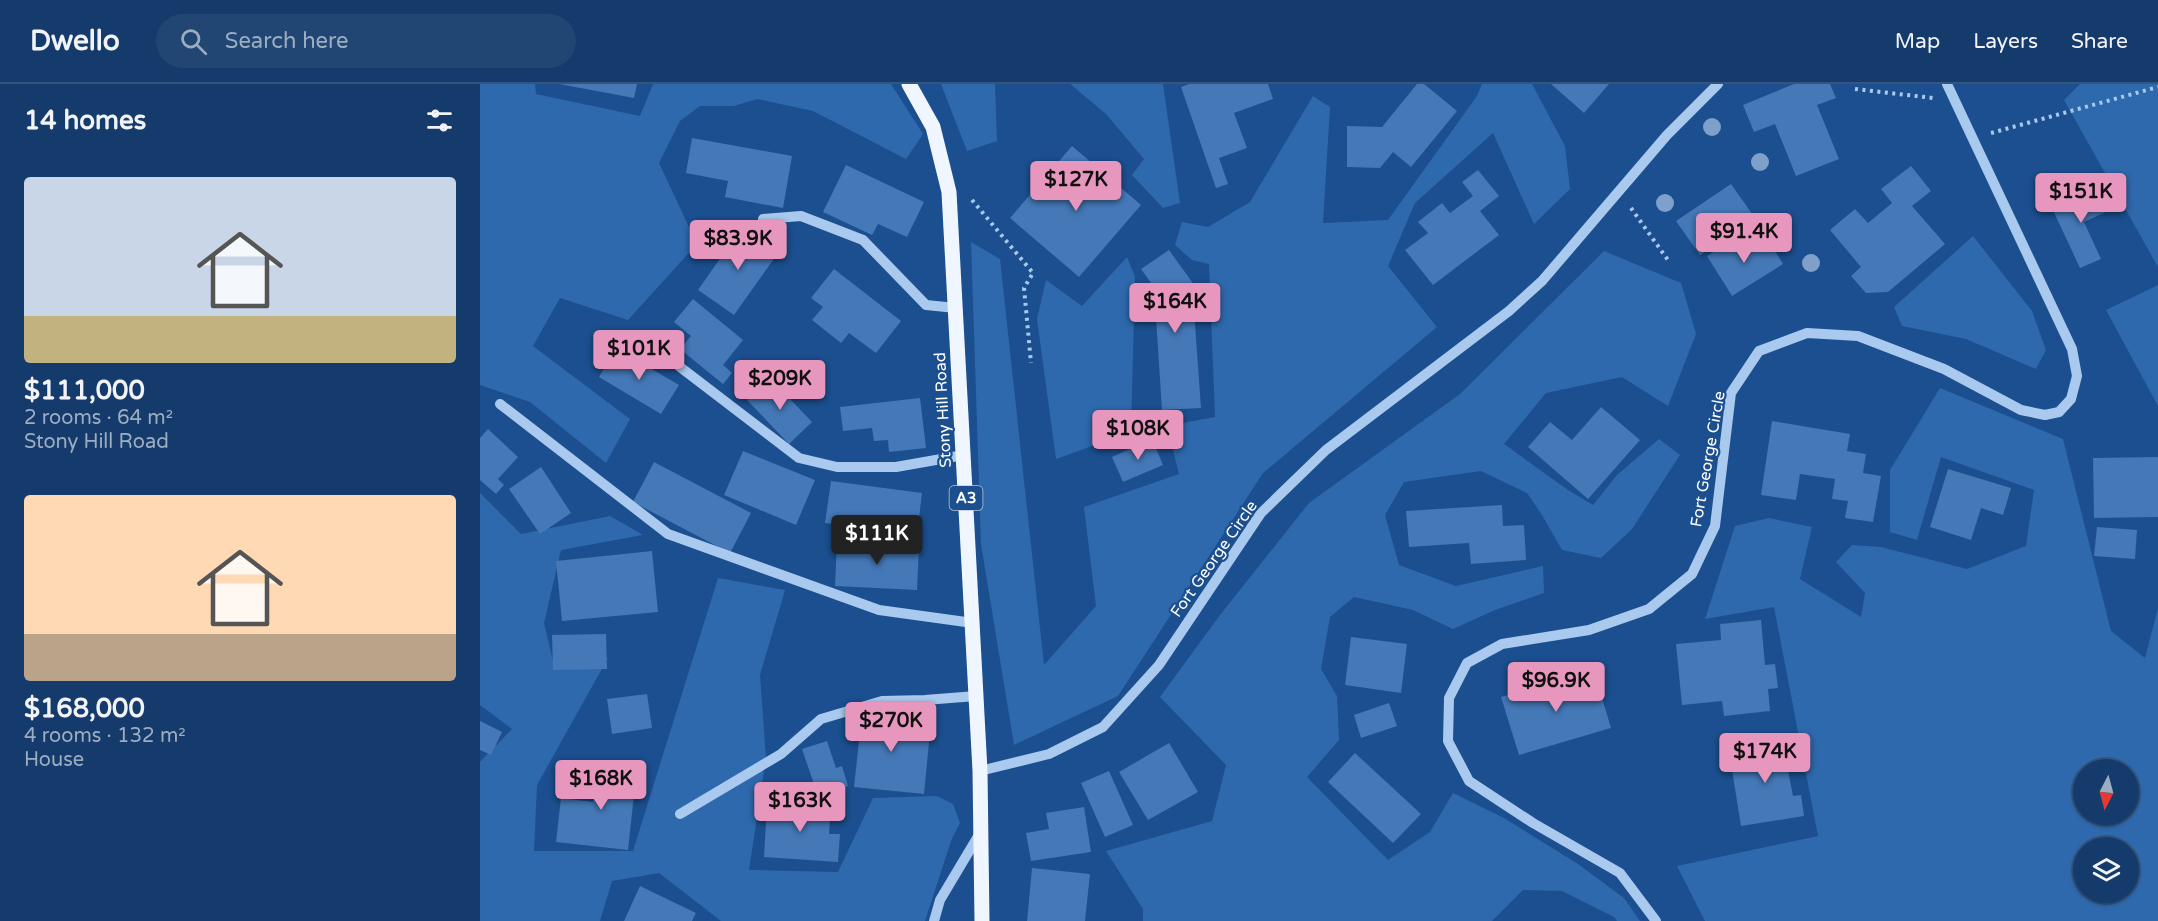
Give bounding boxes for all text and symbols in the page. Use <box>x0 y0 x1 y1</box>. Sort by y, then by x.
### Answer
search box <box>156 14 576 68</box>
text: Dwello <box>30 24 120 58</box>
icon: search <box>177 25 210 58</box>
text: Search here <box>225 28 349 54</box>
text: Map <box>1895 29 1940 54</box>
text: Layers <box>1973 29 2038 54</box>
text: Share <box>2071 29 2128 54</box>
icon: filters <box>423 104 456 137</box>
text: 14 homes <box>24 105 146 136</box>
pin: $127K <box>1034 161 1118 212</box>
text: $127K <box>1044 168 1108 192</box>
pin: $151K <box>2039 173 2123 224</box>
text: $151K <box>2049 180 2113 204</box>
pin: $91.4K <box>1695 213 1793 264</box>
icon: home <box>186 216 294 324</box>
pin: $83.9K <box>689 220 787 271</box>
text: $91.4K <box>1710 220 1778 244</box>
text: $83.9K <box>704 227 772 251</box>
pin: $164K <box>1133 283 1217 334</box>
text: $164K <box>1143 290 1207 314</box>
pin: $101K <box>597 330 681 381</box>
text: $101K <box>607 337 671 361</box>
street label: Stony Hill Road <box>930 352 956 468</box>
pin: $209K <box>738 360 822 411</box>
text: $209K <box>748 367 812 391</box>
text: $111,000 <box>24 375 145 406</box>
street label: Fort George Circle <box>1686 389 1730 529</box>
text: 2 rooms · 64 m² <box>24 406 173 430</box>
pin: $108K <box>1096 410 1180 461</box>
text: $108K <box>1106 417 1170 441</box>
text: Stony Hill Road <box>24 430 169 454</box>
road number: A3 <box>950 486 982 510</box>
street label: Fort George Circle <box>1166 497 1262 621</box>
pin: $111K <box>835 515 919 566</box>
text: $111K <box>845 522 909 546</box>
icon: home <box>186 534 294 642</box>
pin: $96.9K <box>1507 662 1605 713</box>
text: $96.9K <box>1522 669 1590 693</box>
text: $168,000 <box>24 693 145 724</box>
pin: $270K <box>849 702 933 753</box>
text: $270K <box>859 709 923 733</box>
text: 4 rooms · 132 m² <box>24 724 186 748</box>
pin: $174K <box>1723 733 1807 784</box>
text: $174K <box>1733 740 1797 764</box>
text: House <box>24 748 84 772</box>
north arrow <box>2073 759 2139 825</box>
map controls <box>2073 759 2139 903</box>
pin: $168K <box>559 760 643 811</box>
text: $168K <box>569 767 633 791</box>
pin: $163K <box>758 782 842 833</box>
text: $163K <box>768 789 832 813</box>
button: layers <box>2073 837 2139 903</box>

